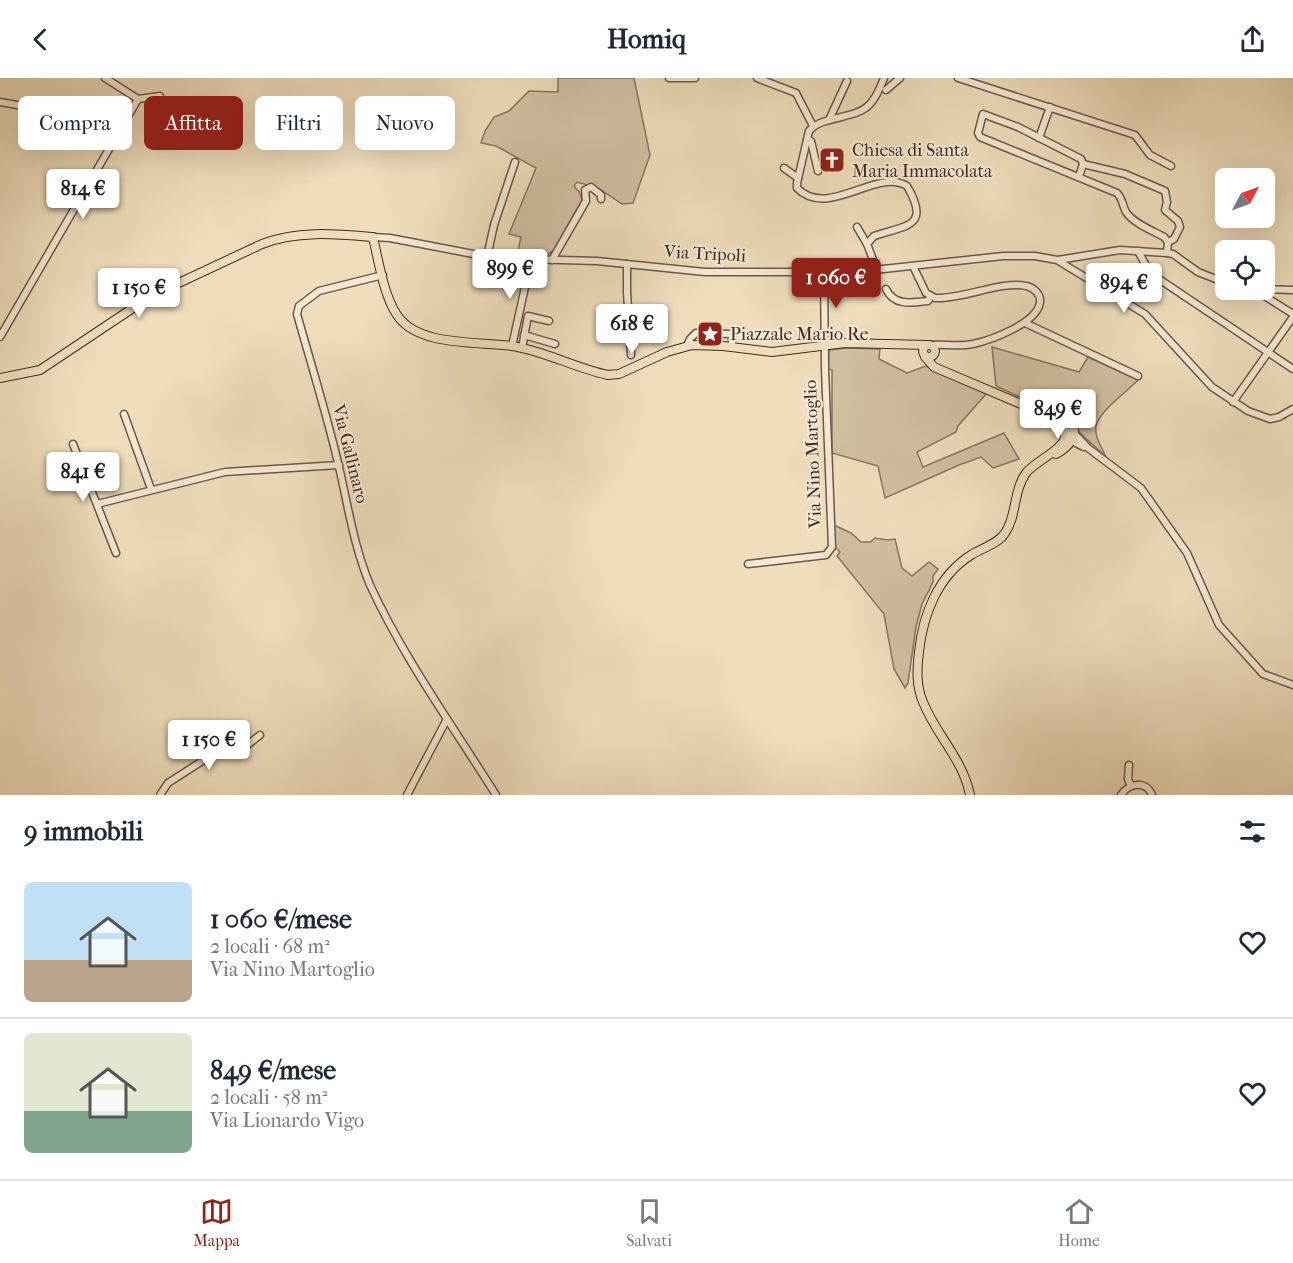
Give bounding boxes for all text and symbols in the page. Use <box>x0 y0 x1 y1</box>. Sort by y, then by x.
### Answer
icon: back <box>24 23 57 56</box>
text: Homiq <box>607 23 686 55</box>
icon: share <box>1236 23 1269 56</box>
chip: Compra <box>18 96 132 150</box>
chip: Affitta <box>144 96 243 150</box>
chip: Filtri <box>255 96 343 150</box>
chip: Nuovo <box>355 96 455 150</box>
place label: Chiesa di Santa Maria Immacolata <box>852 140 993 182</box>
church icon: Chiesa di Santa Maria Immacolata <box>817 145 847 175</box>
north arrow <box>1215 168 1275 228</box>
map controls <box>1215 168 1275 300</box>
pin: 814 € <box>41 169 125 220</box>
text: 814 € <box>60 177 106 200</box>
button: locate <box>1215 240 1275 300</box>
street label: Via Tripoli <box>662 241 747 267</box>
pin: 899 € <box>468 249 552 300</box>
text: 899 € <box>486 257 534 280</box>
pin: 1 060 € <box>781 258 891 309</box>
pin: 894 € <box>1082 263 1166 314</box>
text: 1 060 € <box>806 266 866 289</box>
pin: 1 150 € <box>84 268 194 319</box>
text: 894 € <box>1100 271 1148 294</box>
text: 1 150 € <box>112 276 166 299</box>
pin: 618 € <box>590 304 674 355</box>
text: 618 € <box>610 312 654 335</box>
place icon: Piazzale Mario Re <box>695 319 725 349</box>
place label: Piazzale Mario Re <box>730 324 869 345</box>
street label: Via Nino Martoglio <box>800 380 826 529</box>
pin: 849 € <box>1016 389 1100 440</box>
text: 849 € <box>1034 397 1082 420</box>
street label: Via Gallinaro <box>327 402 372 506</box>
pin: 841 € <box>41 452 125 503</box>
text: 841 € <box>60 460 106 483</box>
pin: 1 150 € <box>154 720 264 771</box>
text: 1 150 € <box>182 728 236 751</box>
icon: filters <box>1236 815 1269 848</box>
text: 9 immobili <box>24 816 143 847</box>
text: 1 060 €/mese <box>210 904 352 935</box>
icon: home <box>72 906 144 978</box>
icon: heart <box>1236 926 1269 959</box>
text: 2 locali · 68 m² <box>210 935 330 958</box>
text: Via Nino Martoglio <box>210 958 375 981</box>
text: 849 €/mese <box>210 1055 336 1086</box>
icon: home <box>72 1057 144 1129</box>
icon: heart <box>1236 1077 1269 1110</box>
text: 2 locali · 58 m² <box>210 1086 327 1109</box>
text: Via Lionardo Vigo <box>210 1109 364 1132</box>
tab: Mappa <box>193 1195 240 1250</box>
tab: Salvati <box>626 1195 672 1250</box>
tab: Home <box>1058 1195 1100 1250</box>

